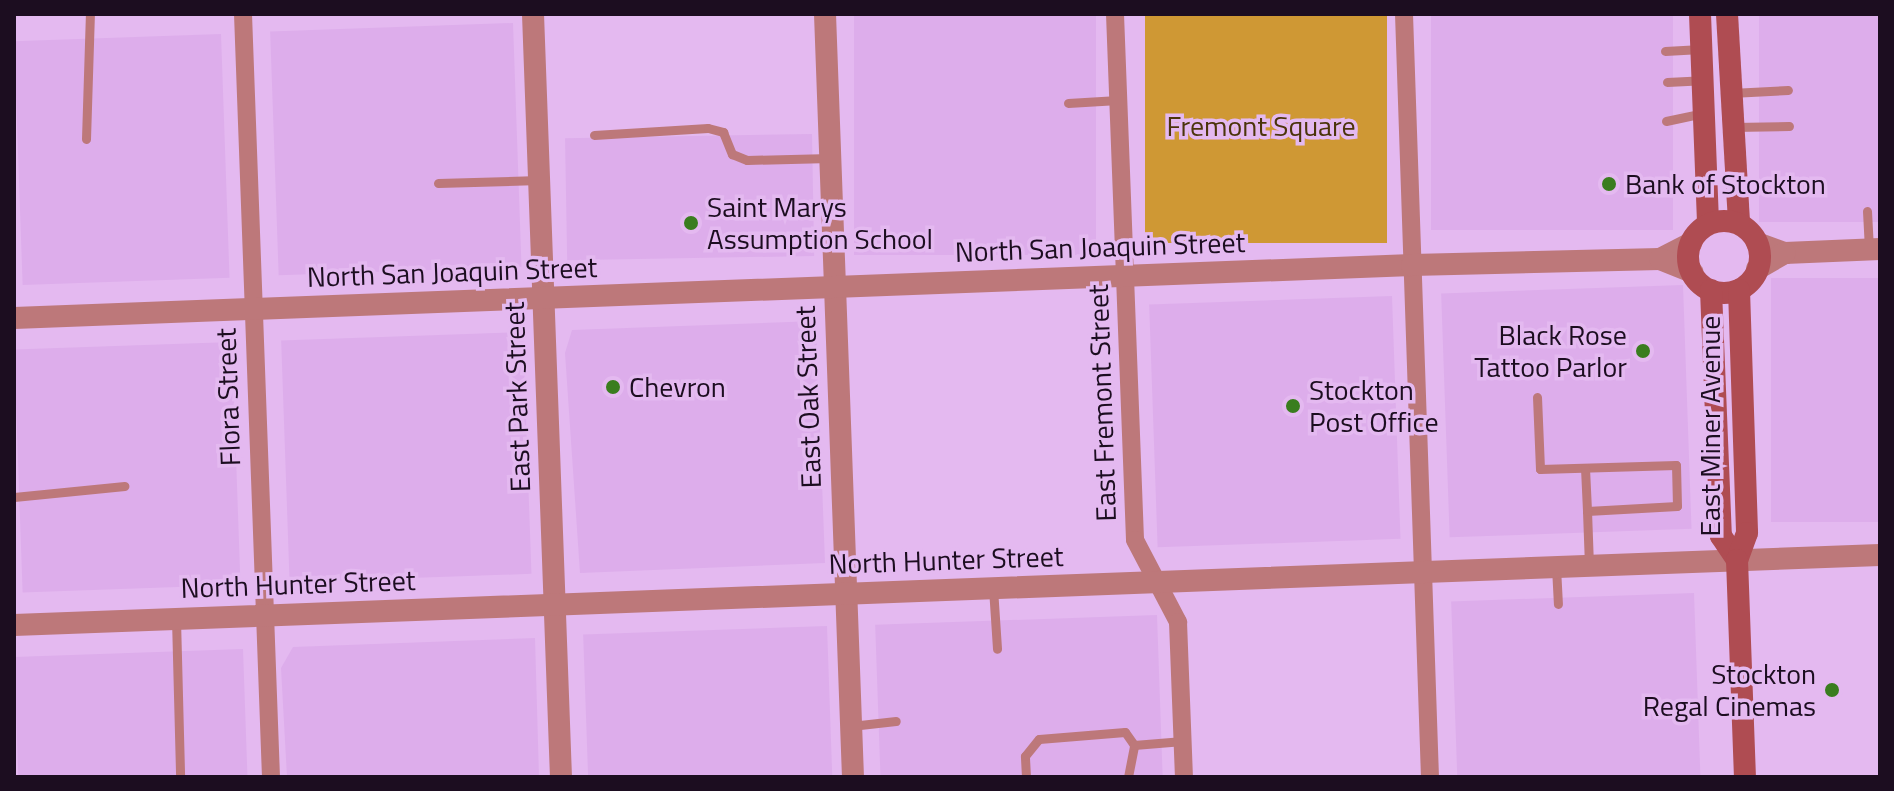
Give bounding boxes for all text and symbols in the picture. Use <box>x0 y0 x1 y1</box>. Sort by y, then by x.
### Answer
park label: Fremont Square <box>1166 109 1356 143</box>
place label: Bank of Stockton <box>1625 167 1826 201</box>
marker: Bank of Stockton <box>1600 175 1618 193</box>
place label: Saint Marys Assumption School <box>707 190 933 256</box>
marker: Saint Marys Assumption School <box>682 214 700 232</box>
street label: North San Joaquin Street <box>954 225 1246 269</box>
street label: North San Joaquin Street <box>306 250 598 294</box>
street label: East Fremont Street <box>1081 284 1123 522</box>
street label: East Park Street <box>497 301 537 493</box>
street label: East Oak Street <box>788 305 828 489</box>
street label: East Miner Avenue <box>1693 316 1727 536</box>
place label: Black Rose Tattoo Parlor <box>1474 318 1627 384</box>
street label: Flora Street <box>209 327 247 467</box>
marker: Black Rose Tattoo Parlor <box>1634 342 1652 360</box>
place label: Chevron <box>629 370 726 404</box>
place label: Stockton Post Office <box>1309 373 1439 439</box>
marker: Chevron <box>604 378 622 396</box>
marker: Stockton Post Office <box>1284 397 1302 415</box>
street label: North Hunter Street <box>828 539 1064 581</box>
street label: North Hunter Street <box>180 563 416 605</box>
place label: Stockton Regal Cinemas <box>1643 657 1816 723</box>
marker: Stockton Regal Cinemas <box>1823 681 1841 699</box>

